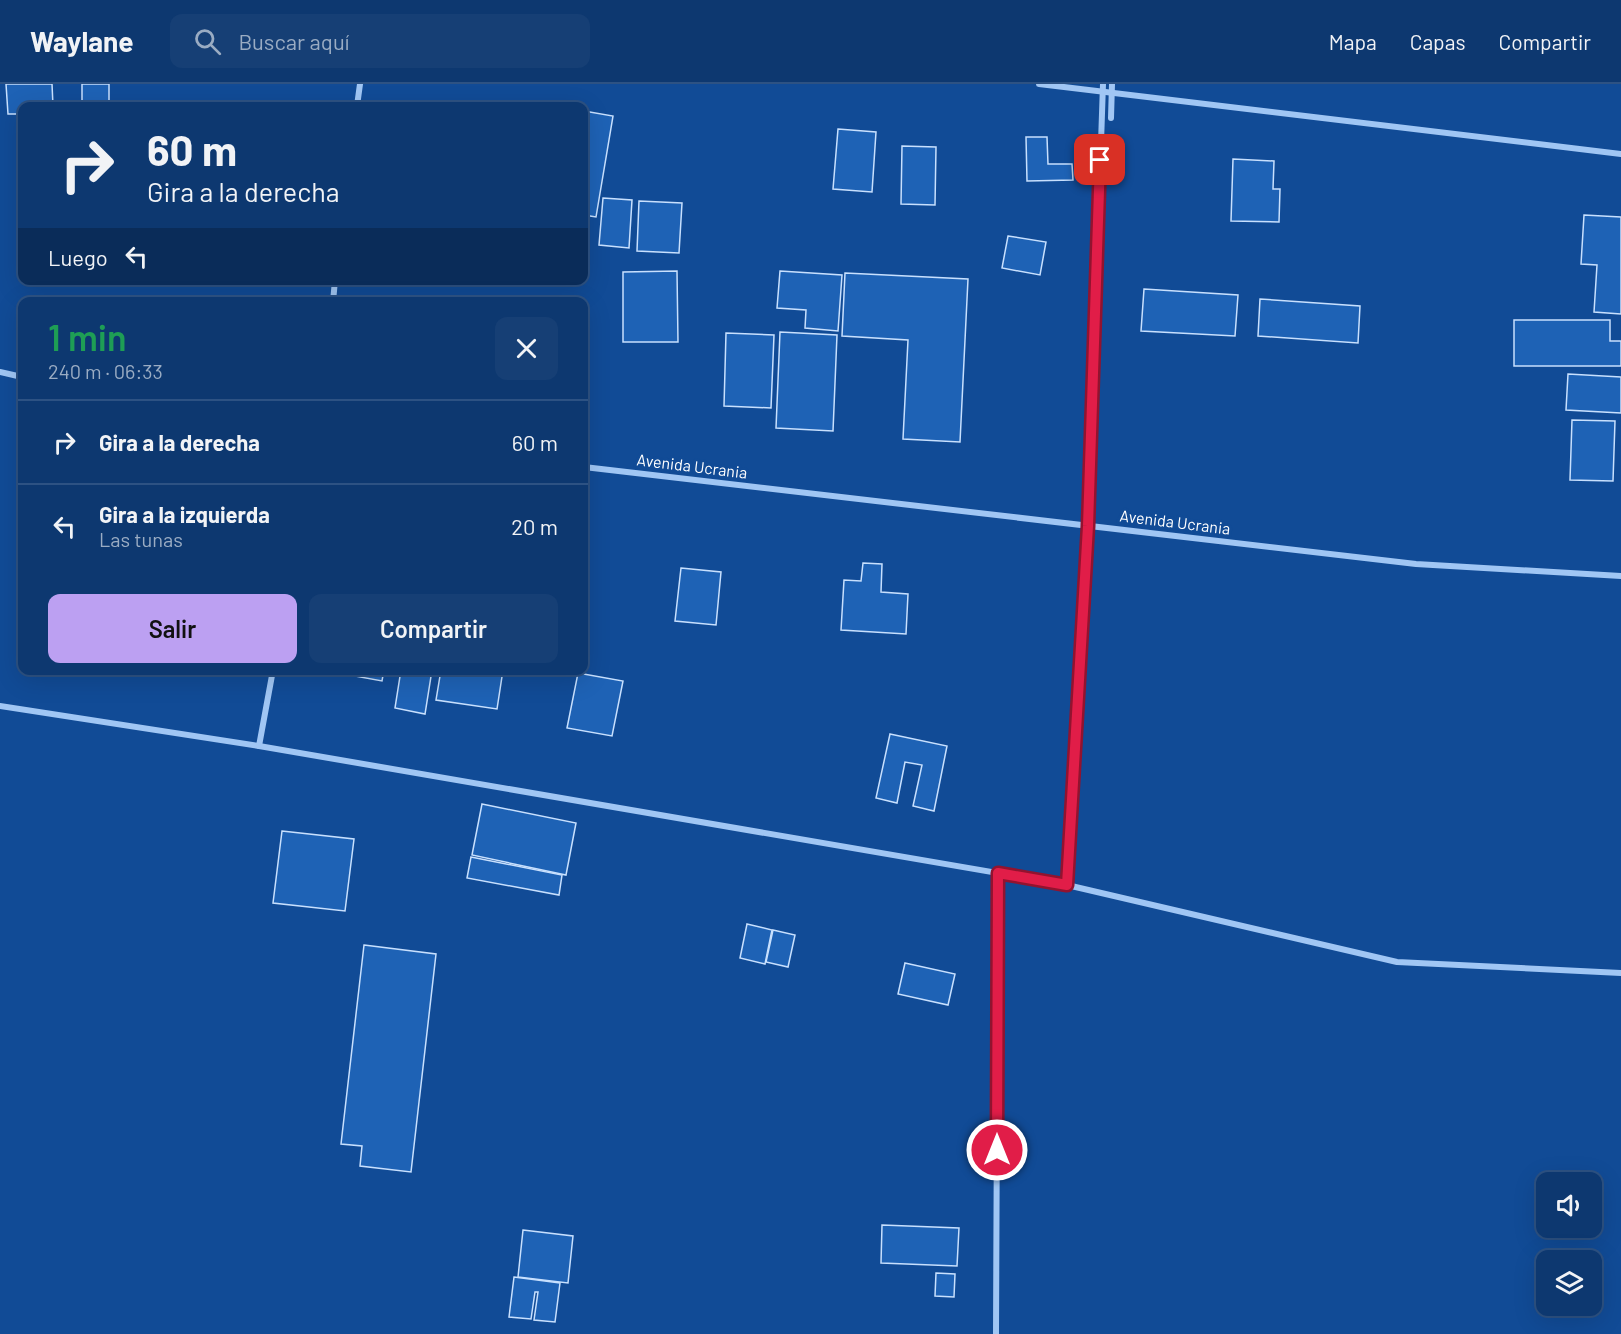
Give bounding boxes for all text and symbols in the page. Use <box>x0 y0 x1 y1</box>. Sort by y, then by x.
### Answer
search box <box>170 14 590 68</box>
text: Waylane <box>30 24 134 58</box>
icon: search <box>191 25 224 58</box>
text: Buscar aquí <box>239 28 349 54</box>
text: Mapa <box>1329 29 1377 54</box>
text: Capas <box>1410 29 1466 54</box>
text: Compartir <box>1499 29 1591 54</box>
text: 60 m <box>147 124 237 174</box>
icon: right <box>48 126 126 204</box>
pin <box>1074 134 1125 185</box>
icon: arrive <box>1083 143 1116 176</box>
text: Gira a la derecha <box>147 175 340 207</box>
icon: left <box>120 240 153 273</box>
text: Luego <box>48 244 108 270</box>
text: 1 min <box>48 315 127 358</box>
button: close <box>495 317 558 380</box>
text: 240 m · 06:33 <box>48 359 163 383</box>
icon: right <box>48 426 81 459</box>
text: Gira a la derecha <box>99 429 260 455</box>
text: 60 m <box>512 429 558 455</box>
street label: Avenida Ucrania <box>636 449 749 482</box>
text: Gira a la izquierda <box>99 501 270 527</box>
street label: Avenida Ucrania <box>1119 505 1232 538</box>
icon: left <box>48 510 81 543</box>
text: 20 m <box>511 513 558 539</box>
text: Las tunas <box>99 527 183 551</box>
button: Salir <box>48 594 297 663</box>
button: Compartir <box>309 594 558 663</box>
position arrow <box>965 1118 1029 1182</box>
map controls <box>1536 1172 1602 1316</box>
button: sound <box>1536 1172 1602 1238</box>
button: layers <box>1536 1250 1602 1316</box>

